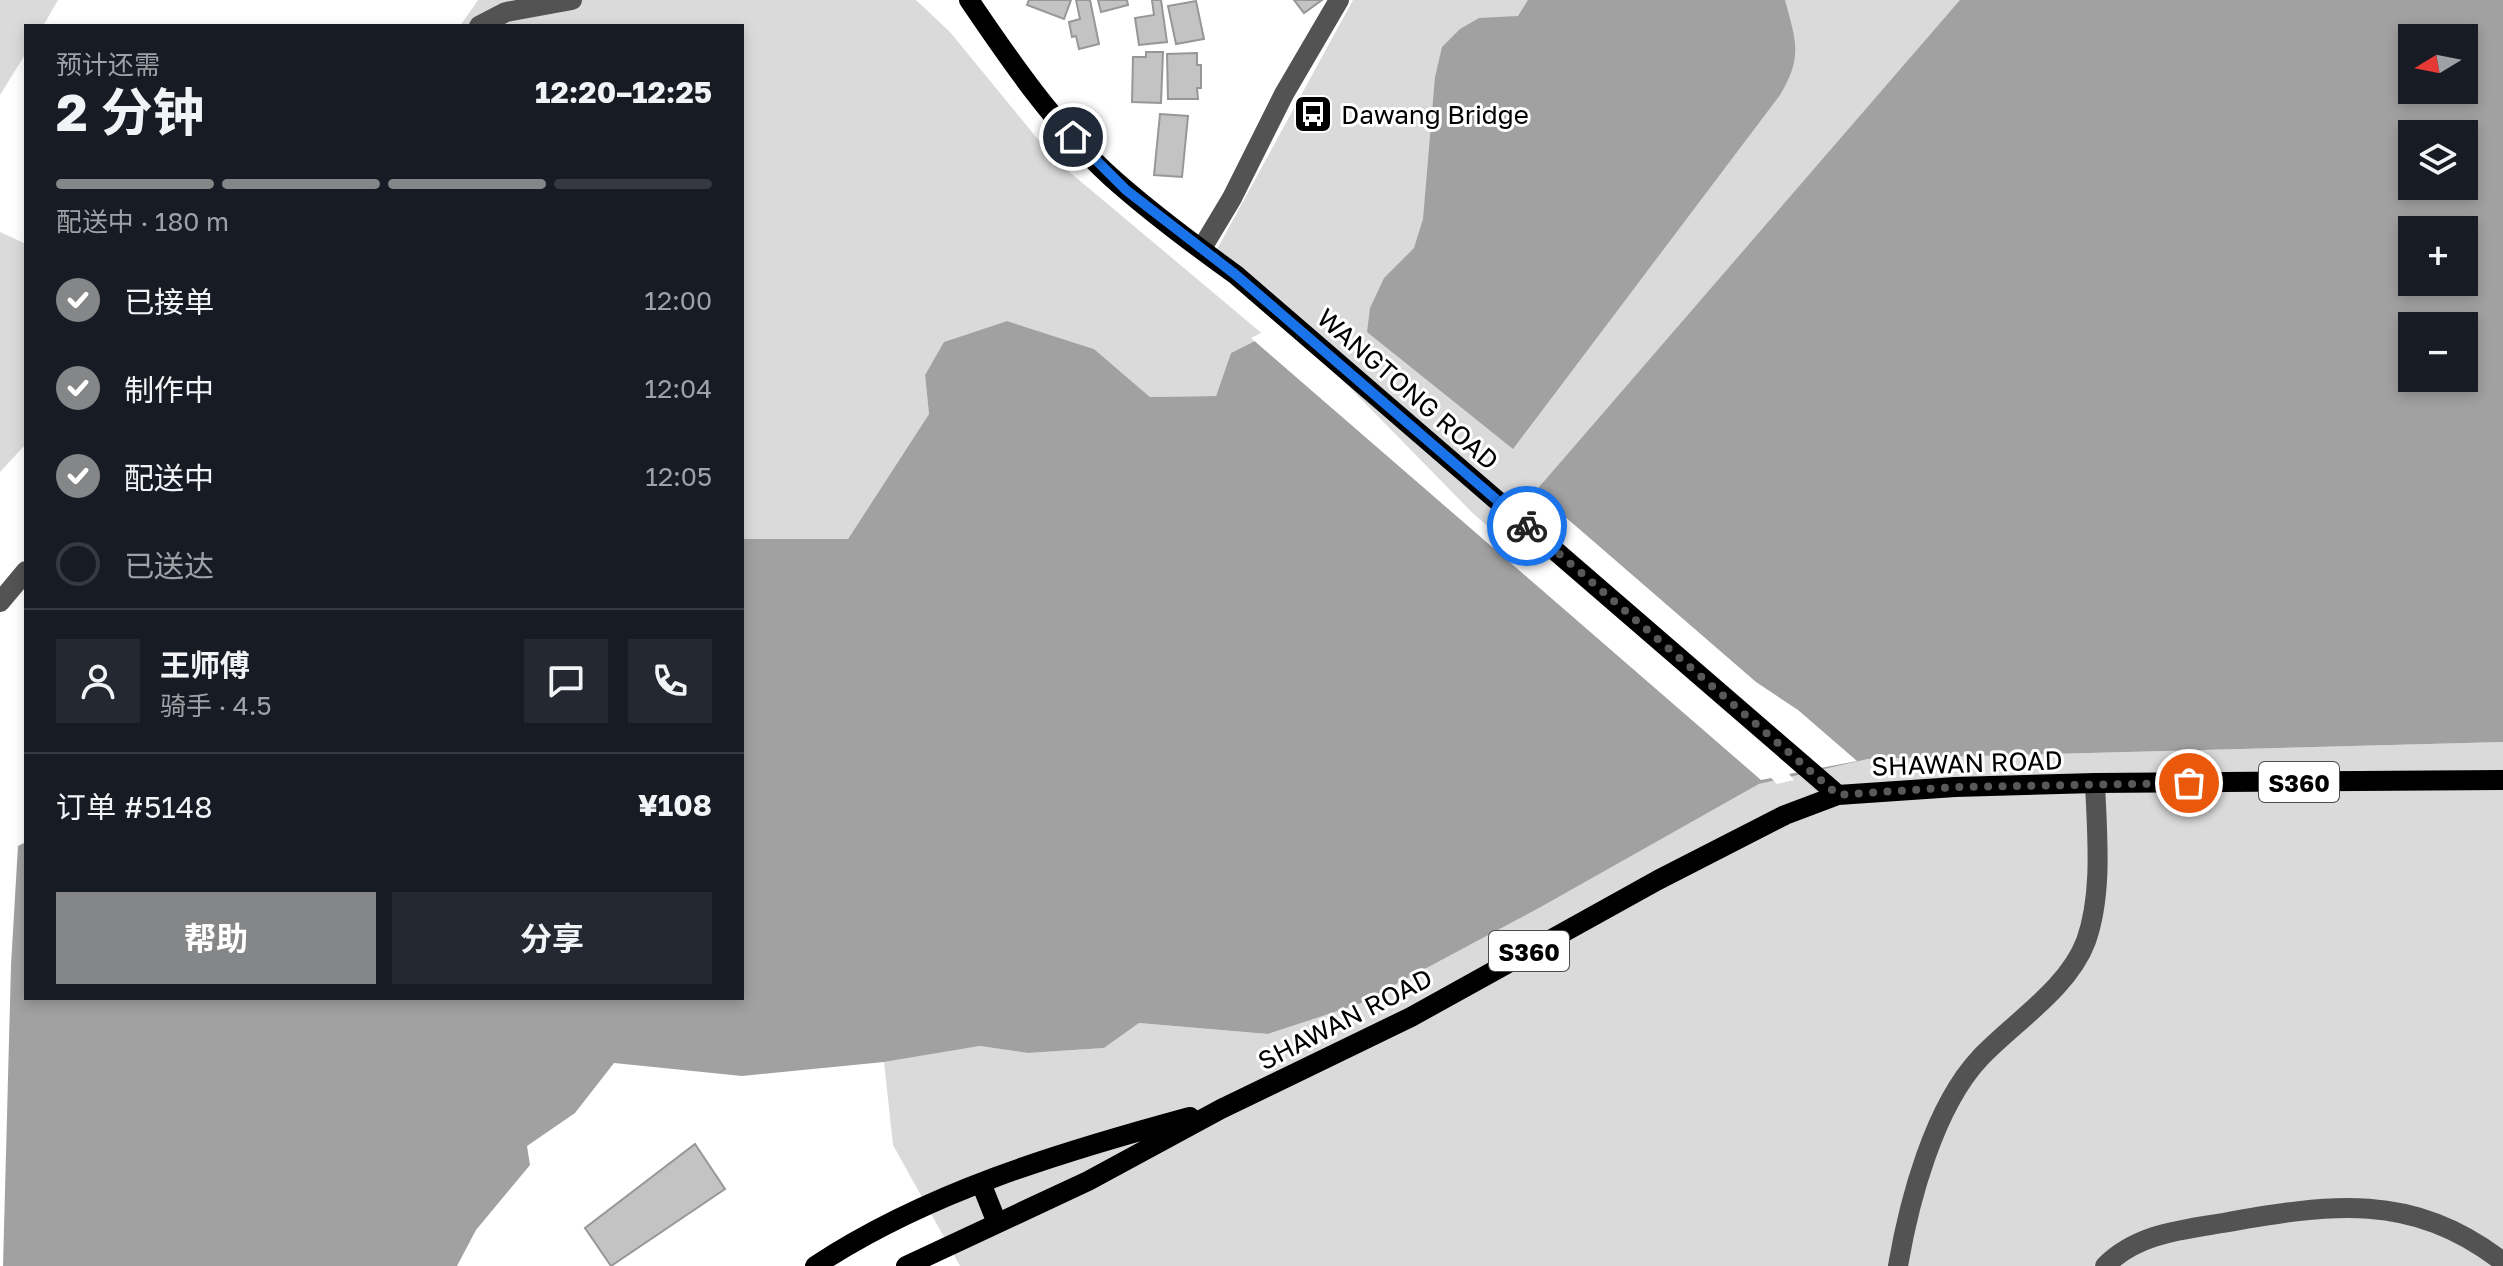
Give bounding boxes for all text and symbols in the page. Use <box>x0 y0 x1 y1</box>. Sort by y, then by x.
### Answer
north arrow <box>2398 24 2478 104</box>
map controls <box>2398 24 2478 392</box>
text: 预计还需 <box>56 49 160 80</box>
text: 12:20–12:25 <box>535 74 712 110</box>
text: 2 分钟 <box>56 80 205 142</box>
bus stop icon: Dawang Bridge <box>1292 93 1334 135</box>
place label: Dawang Bridge <box>1341 99 1529 130</box>
pin <box>1039 103 1107 171</box>
icon: home <box>1051 115 1095 159</box>
button: layers <box>2398 120 2478 200</box>
text: 配送中 · 180 m <box>56 206 229 237</box>
button: + <box>2398 216 2478 296</box>
icon: check <box>56 278 100 322</box>
text: 已接单 <box>124 284 214 320</box>
text: 12:00 <box>644 285 712 316</box>
street label: WANGTONG ROAD <box>1311 302 1505 476</box>
button: − <box>2398 312 2478 392</box>
icon: check <box>56 366 100 410</box>
text: 制作中 <box>124 372 214 408</box>
text: 12:04 <box>645 373 712 404</box>
icon: check <box>56 454 100 498</box>
text: 配送中 <box>124 460 214 496</box>
text: 12:05 <box>645 461 712 492</box>
courier <box>1487 486 1567 566</box>
icon: bike <box>1505 504 1549 548</box>
text: 已送达 <box>124 548 214 584</box>
button: person <box>56 639 140 723</box>
button: chat <box>524 639 608 723</box>
button: phone <box>628 639 712 723</box>
text: 王师傅 <box>160 647 250 683</box>
text: 骑手 · 4.5 <box>160 690 272 721</box>
street label: SHAWAN ROAD <box>1871 744 2063 782</box>
pin <box>2155 749 2223 817</box>
icon: bag <box>2167 761 2211 805</box>
road number: S360 <box>2259 762 2339 802</box>
text: ¥108 <box>638 787 712 823</box>
text: 订单 #5148 <box>56 789 212 825</box>
button: 帮助 <box>56 892 376 984</box>
button: 分享 <box>392 892 712 984</box>
road number: S360 <box>1489 931 1569 971</box>
street label: SHAWAN ROAD <box>1253 962 1437 1076</box>

